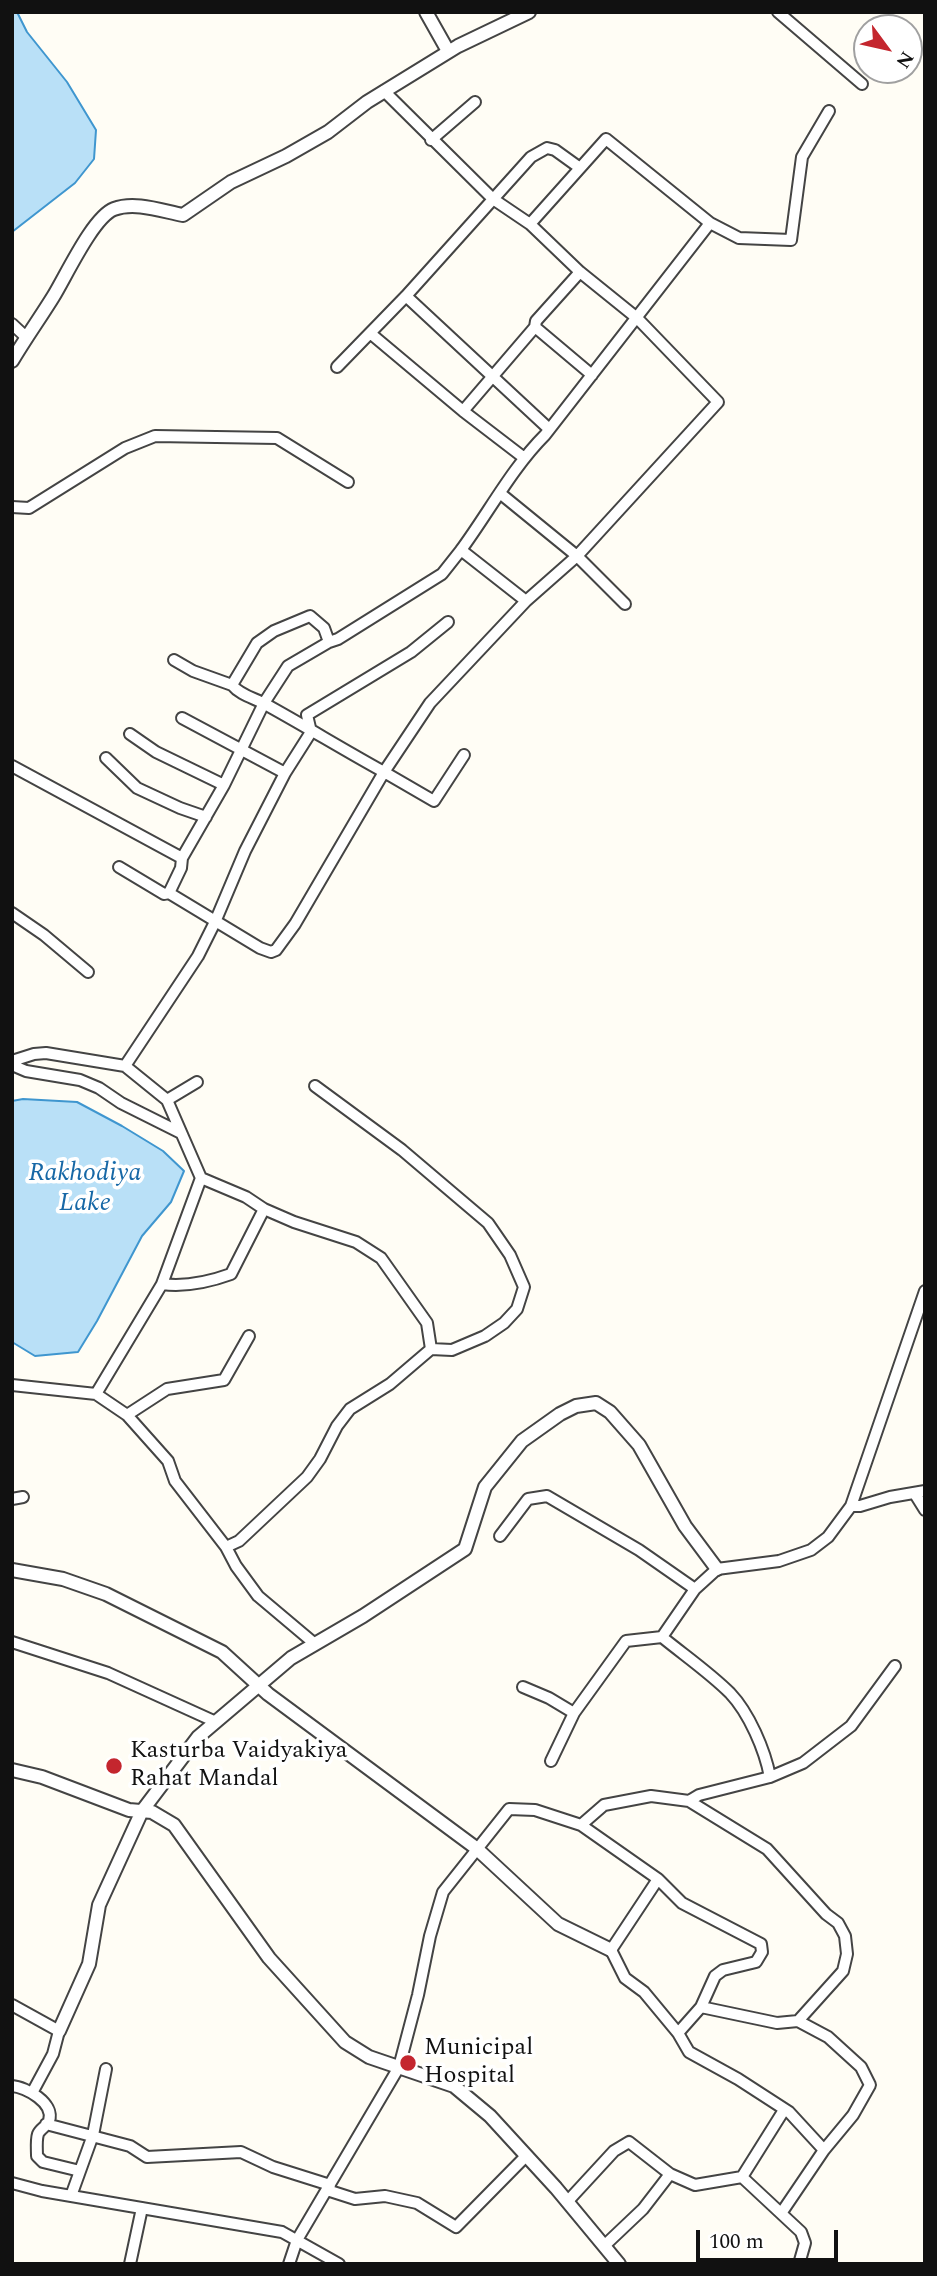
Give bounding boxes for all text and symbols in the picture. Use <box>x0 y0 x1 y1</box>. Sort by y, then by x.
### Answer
north arrow <box>853 14 923 84</box>
text: N <box>888 45 921 74</box>
water label: Rakhodiya Lake <box>29 1159 141 1220</box>
place label: Kasturba Vaidyakiya Rahat Mandal <box>130 1738 347 1794</box>
marker: Kasturba Vaidyakiya Rahat Mandal <box>104 1756 124 1776</box>
place label: Municipal Hospital <box>424 2035 533 2091</box>
marker: Municipal Hospital <box>398 2053 418 2073</box>
scale bar <box>699 2216 841 2260</box>
text: 100 m <box>709 2226 764 2258</box>

